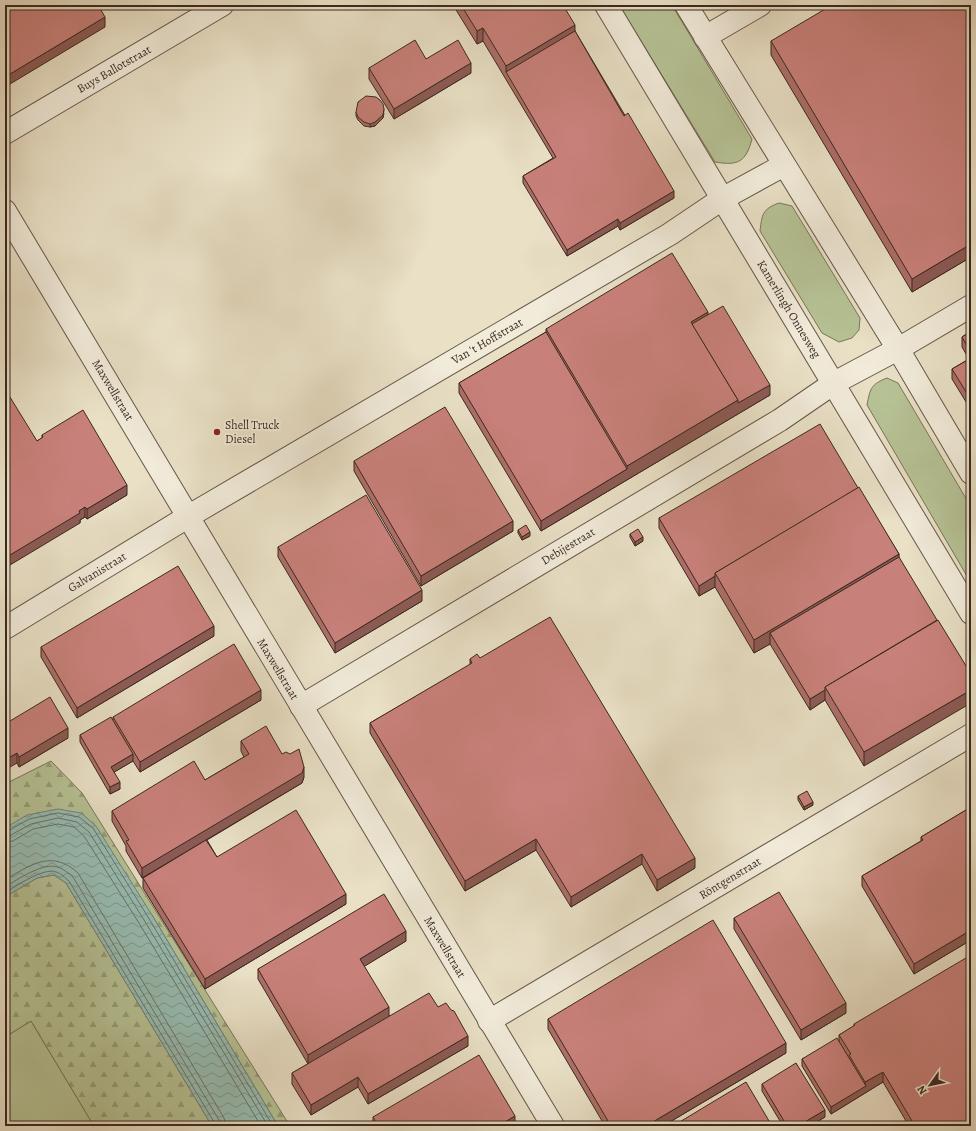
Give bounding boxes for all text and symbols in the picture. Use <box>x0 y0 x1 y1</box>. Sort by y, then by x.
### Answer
street label: Buys Ballotstraat <box>74 41 154 97</box>
street label: Kamerlingh Onnesweg <box>753 257 825 361</box>
street label: Van 't Hoffstraat <box>448 314 526 368</box>
street label: Maxwellstraat <box>88 356 138 424</box>
place label: Shell Truck Diesel <box>225 417 280 447</box>
marker: Shell Truck Diesel <box>212 427 222 437</box>
street label: Debijestraat <box>538 524 598 568</box>
street label: Galvanistraat <box>65 548 129 596</box>
street label: Maxwellstraat <box>253 635 303 703</box>
street label: Röntgenstraat <box>696 853 764 903</box>
street label: Maxwellstraat <box>420 913 470 981</box>
north arrow <box>910 1065 950 1105</box>
text: N <box>914 1083 931 1098</box>

